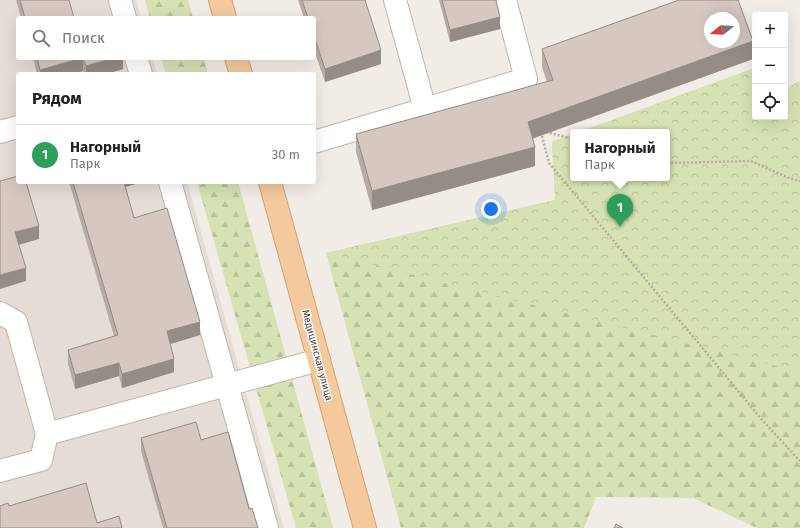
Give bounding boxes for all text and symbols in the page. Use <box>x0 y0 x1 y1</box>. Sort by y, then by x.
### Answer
north arrow <box>704 12 740 48</box>
map controls <box>752 12 788 120</box>
button: + <box>752 12 788 48</box>
search box <box>16 16 316 60</box>
icon: search <box>30 27 52 49</box>
text: Поиск <box>62 29 105 47</box>
button: − <box>752 48 788 84</box>
button: locate <box>752 84 788 120</box>
text: Рядом <box>32 88 82 109</box>
popup <box>570 129 670 181</box>
text: Нагорный <box>70 138 141 156</box>
text: Нагорный <box>584 139 656 157</box>
text: 1 <box>42 147 48 162</box>
text: 30 m <box>272 147 300 162</box>
text: Парк <box>70 156 100 171</box>
text: Парк <box>584 157 615 172</box>
pin: 1 <box>607 194 633 227</box>
your location <box>481 199 501 219</box>
street label: Медицинская улица <box>299 308 335 402</box>

